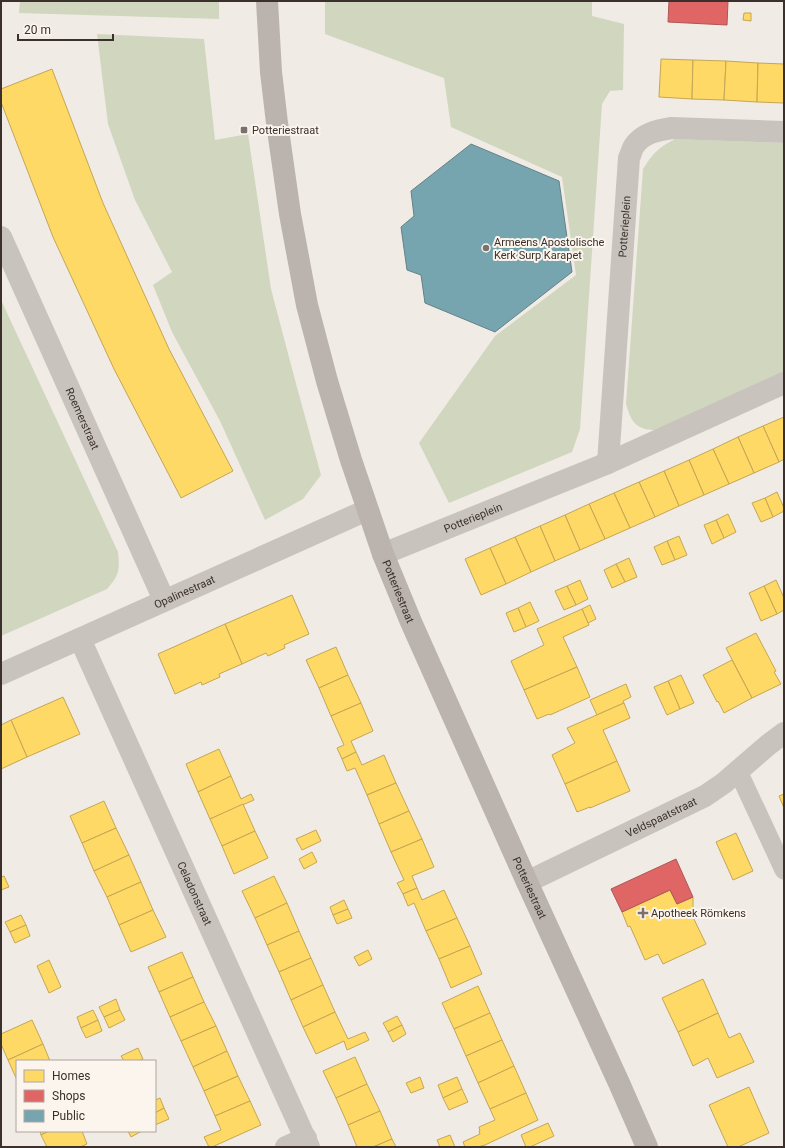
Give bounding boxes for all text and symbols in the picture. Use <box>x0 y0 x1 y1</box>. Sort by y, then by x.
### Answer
scale bar <box>18 16 113 42</box>
text: 20 m <box>24 23 51 37</box>
place label: Potteriestraat <box>252 124 319 137</box>
marker: Potteriestraat <box>239 125 249 135</box>
street label: Potterieplein <box>616 195 633 258</box>
place label: Armeens Apostolische Kerk Surp Karapet <box>494 236 605 262</box>
marker: Armeens Apostolische Kerk Surp Karapet <box>481 243 491 253</box>
street label: Roemerstraat <box>63 386 102 452</box>
street label: Potterieplein <box>442 500 504 535</box>
street label: Potteriestraat <box>380 558 417 625</box>
street label: Opalinestraat <box>152 572 217 611</box>
street label: Veldspaatstraat <box>623 794 699 840</box>
street label: Potteriestraat <box>510 855 550 921</box>
street label: Celadonstraat <box>175 859 215 928</box>
place label: Apotheek Römkens <box>651 907 746 920</box>
marker: Apotheek Römkens <box>638 908 648 918</box>
legend <box>16 1060 156 1132</box>
text: Homes <box>52 1069 90 1083</box>
text: Shops <box>52 1089 86 1103</box>
text: Public <box>52 1109 85 1123</box>

